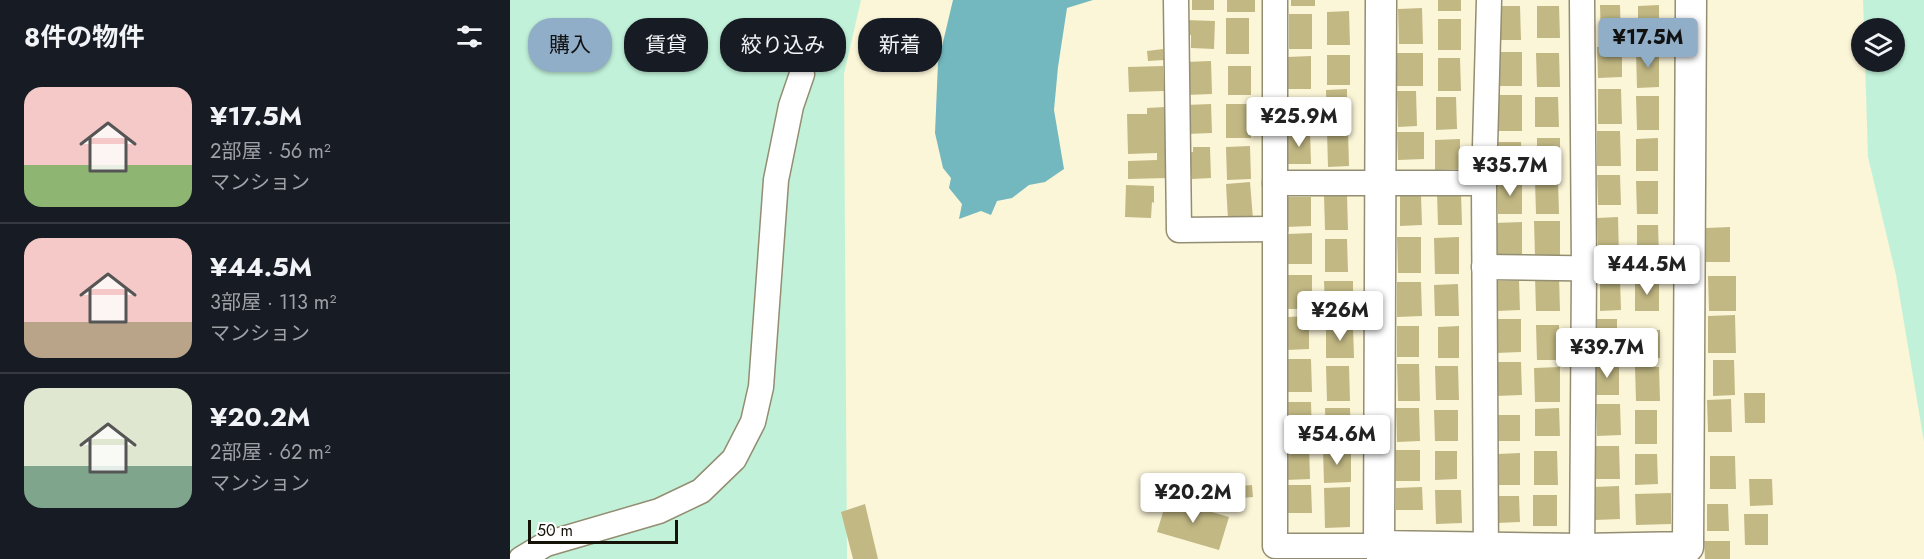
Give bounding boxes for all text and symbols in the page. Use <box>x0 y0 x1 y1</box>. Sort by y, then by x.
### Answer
text: 8件の物件 <box>24 18 144 56</box>
chip: 購入 <box>528 18 612 72</box>
chip: 賃貸 <box>624 18 708 72</box>
chip: 絞り込み <box>720 18 846 72</box>
chip: 新着 <box>858 18 942 72</box>
pin: ¥17.5M <box>1599 18 1697 69</box>
map controls <box>1851 18 1905 72</box>
button: layers <box>1851 18 1905 72</box>
icon: filters <box>453 20 486 53</box>
text: ¥17.5M <box>1613 23 1683 52</box>
text: ¥17.5M <box>210 97 302 135</box>
pin: ¥25.9M <box>1250 97 1348 148</box>
text: ¥25.9M <box>1260 102 1338 131</box>
icon: home <box>72 111 144 183</box>
text: 2部屋 · 56 m² <box>210 137 331 166</box>
pin: ¥35.7M <box>1461 146 1559 197</box>
text: ¥35.7M <box>1472 151 1548 180</box>
text: マンション <box>210 168 310 197</box>
pin: ¥44.5M <box>1598 245 1696 296</box>
text: ¥44.5M <box>210 248 312 286</box>
text: ¥44.5M <box>1608 250 1686 279</box>
icon: home <box>72 262 144 334</box>
text: 3部屋 · 113 m² <box>210 288 336 317</box>
pin: ¥26M <box>1304 291 1376 342</box>
text: ¥26M <box>1311 296 1369 325</box>
text: マンション <box>210 319 310 348</box>
pin: ¥39.7M <box>1558 328 1656 379</box>
text: ¥39.7M <box>1570 333 1644 362</box>
text: ¥20.2M <box>210 398 310 436</box>
icon: home <box>72 412 144 484</box>
pin: ¥54.6M <box>1288 415 1386 466</box>
text: ¥54.6M <box>1298 420 1376 449</box>
text: 2部屋 · 62 m² <box>210 438 331 467</box>
text: マンション <box>210 469 310 498</box>
pin: ¥20.2M <box>1144 473 1242 524</box>
text: ¥20.2M <box>1154 478 1232 507</box>
scale bar <box>528 517 678 544</box>
text: 50 m <box>537 519 573 542</box>

